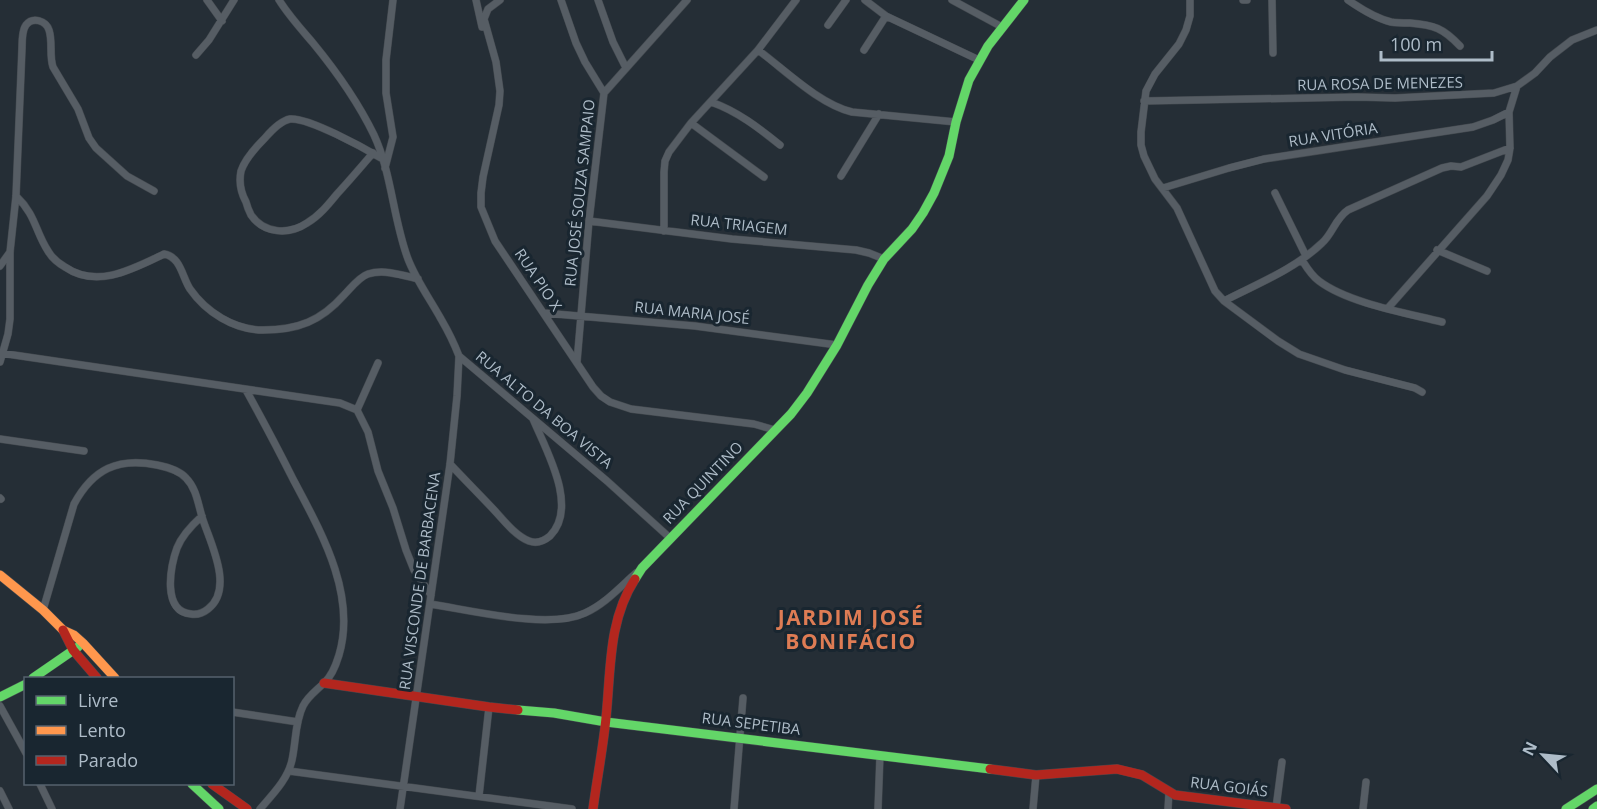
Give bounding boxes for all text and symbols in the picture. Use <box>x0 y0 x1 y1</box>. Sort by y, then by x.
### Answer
scale bar <box>1381 24 1492 62</box>
text: 100 m <box>1390 32 1442 56</box>
street label: RUA ROSA DE MENEZES <box>1297 72 1463 94</box>
street label: RUA JOSÉ SOUZA SAMPAIO <box>559 98 599 287</box>
street label: RUA VITÓRIA <box>1287 117 1379 151</box>
street label: RUA TRIAGEM <box>690 209 789 239</box>
street label: RUA PIO X <box>511 244 567 315</box>
street label: RUA MARIA JOSÉ <box>634 296 751 328</box>
street label: RUA ALTO DA BOA VISTA <box>472 346 618 473</box>
street label: RUA QUINTINO <box>658 437 747 528</box>
street label: RUA VISCONDE DE BARBACENA <box>394 470 444 691</box>
district label: JARDIM JOSÉ BONIFÁCIO <box>776 603 924 655</box>
legend <box>24 677 234 785</box>
text: Livre <box>78 688 118 712</box>
street label: RUA SEPETIBA <box>701 707 802 739</box>
text: Lento <box>78 718 126 742</box>
north arrow <box>1513 725 1573 785</box>
text: N <box>1517 738 1542 759</box>
text: Parado <box>78 748 138 772</box>
street label: RUA GOIÁS <box>1189 771 1269 801</box>

